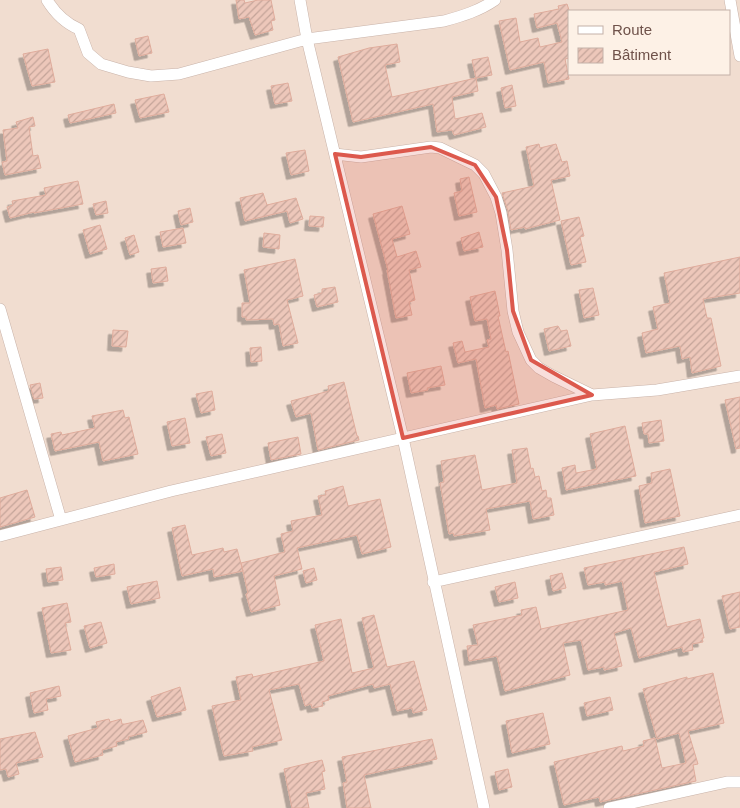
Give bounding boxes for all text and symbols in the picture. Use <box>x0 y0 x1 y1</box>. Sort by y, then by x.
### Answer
legend <box>568 10 730 75</box>
text: Route <box>612 21 652 38</box>
text: Bâtiment <box>612 46 672 63</box>

